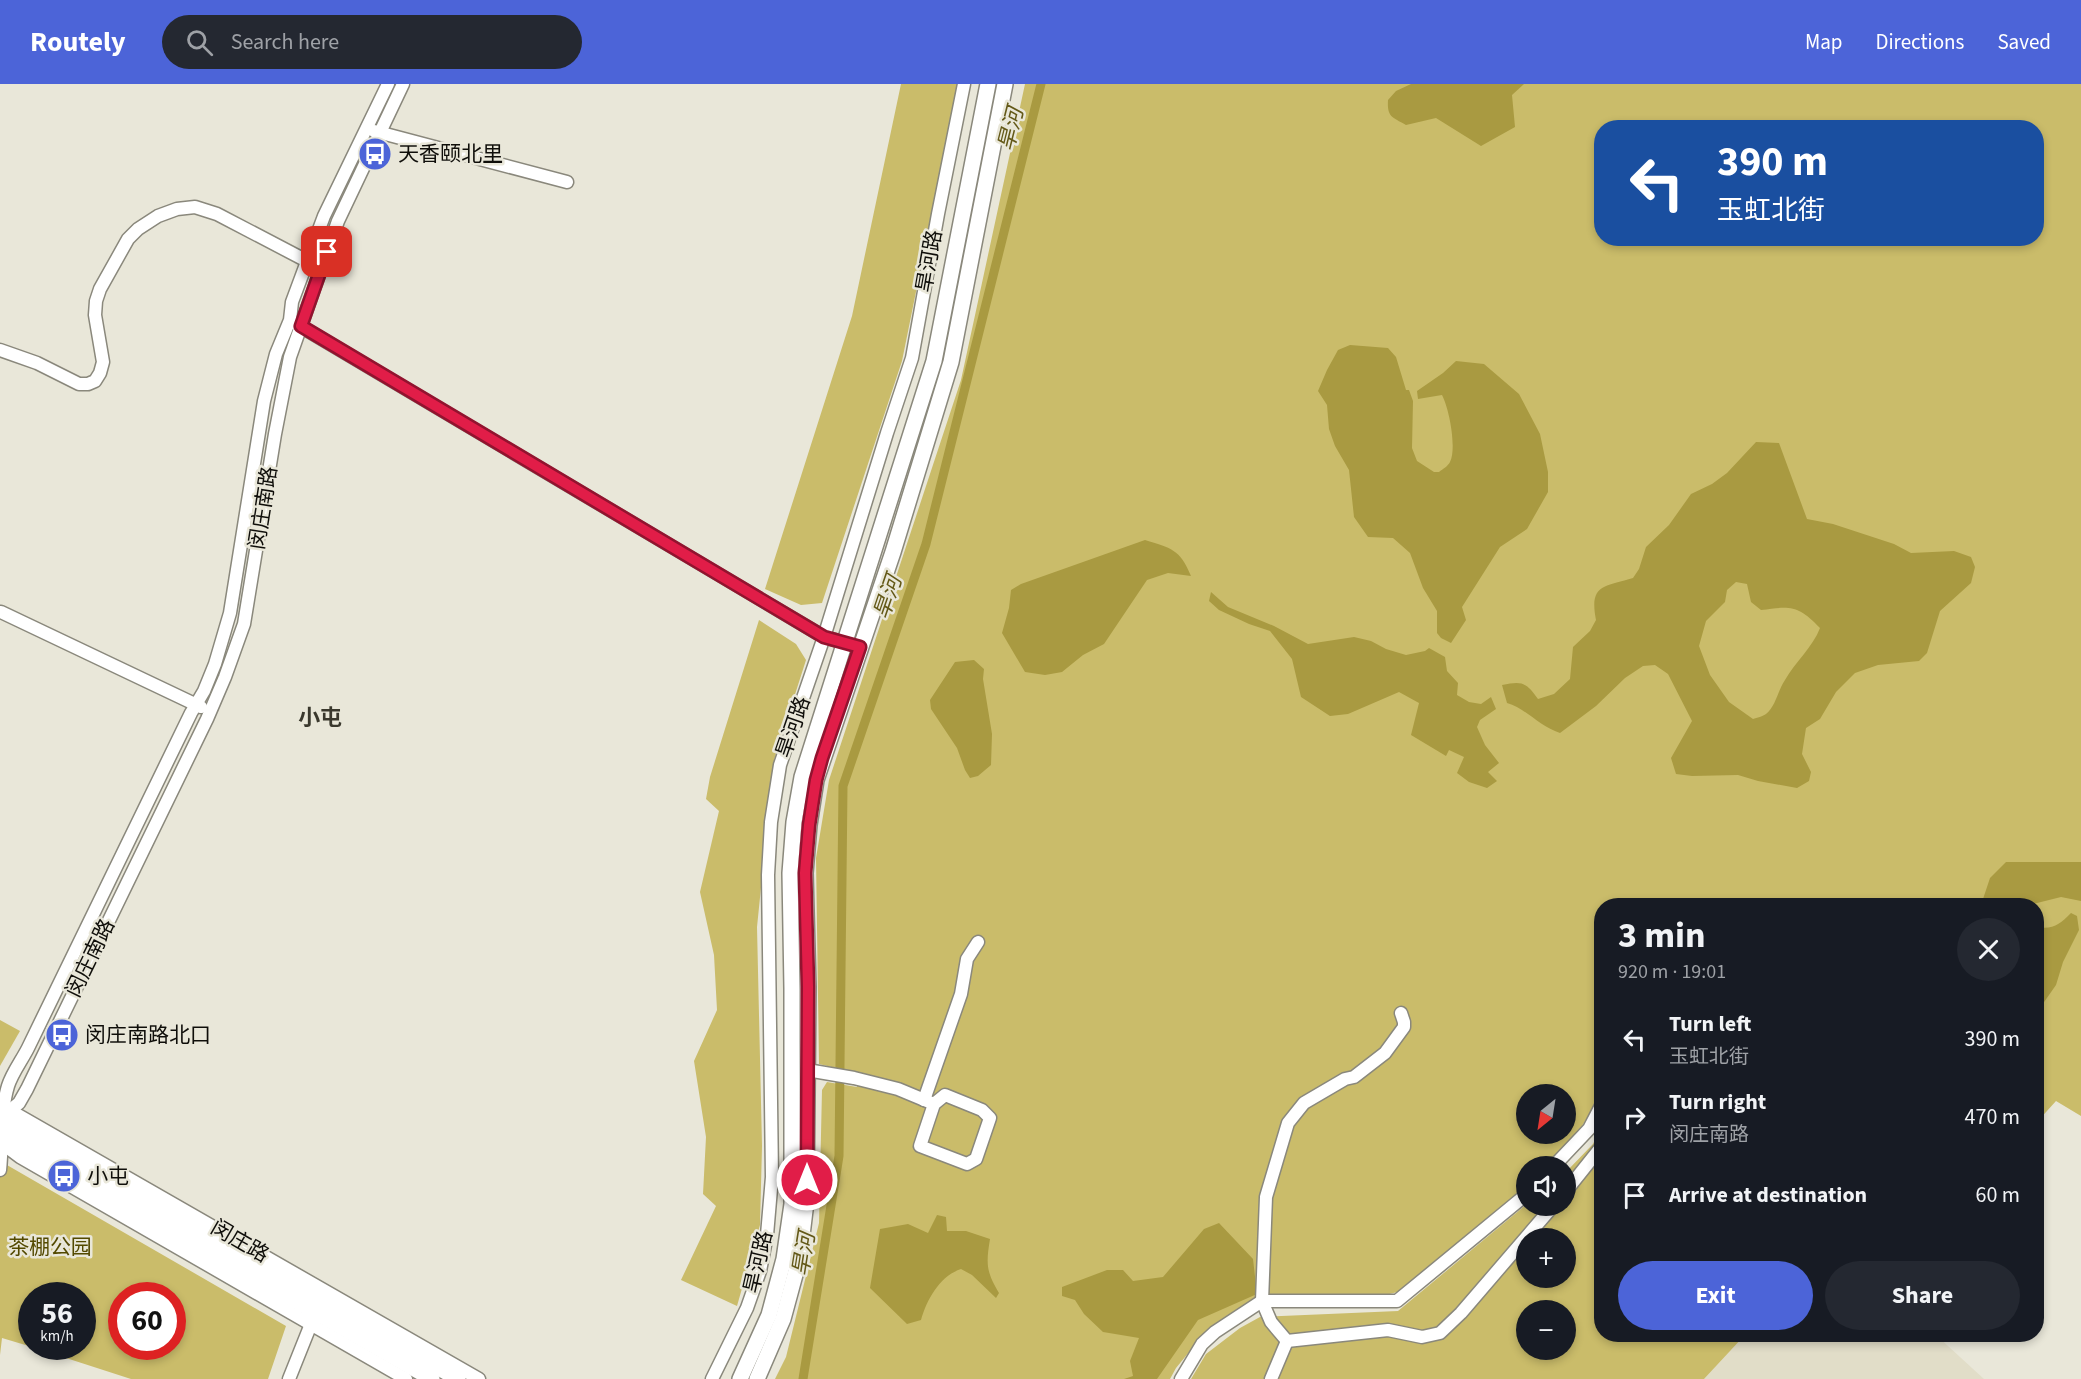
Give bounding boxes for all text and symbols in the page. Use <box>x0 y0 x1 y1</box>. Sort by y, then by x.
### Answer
search box <box>162 15 582 69</box>
text: Routely <box>30 22 126 62</box>
icon: search <box>183 26 216 59</box>
text: Search here <box>231 26 339 58</box>
text: Map <box>1805 27 1843 57</box>
text: Directions <box>1876 27 1964 57</box>
text: Saved <box>1997 27 2051 57</box>
water label: 旱河 <box>990 100 1033 154</box>
text: 390 m <box>1717 132 1828 192</box>
bus stop icon: 天香颐北里 <box>357 136 393 172</box>
place label: 天香颐北里 <box>398 139 503 169</box>
icon: left <box>1618 144 1696 222</box>
text: 玉虹北街 <box>1717 191 1825 230</box>
pin <box>301 226 352 277</box>
street label: 旱河路 <box>909 227 949 295</box>
icon: arrive <box>310 235 343 268</box>
street label: 闵庄南路 <box>242 464 284 552</box>
water label: 旱河 <box>866 568 912 623</box>
street label: 旱河路 <box>769 692 817 762</box>
district label: 小屯 <box>298 702 342 734</box>
text: 3 min <box>1618 910 1706 961</box>
street label: 闵庄南路 <box>58 914 122 1002</box>
button: close <box>1957 918 2020 981</box>
text: 920 m · 19:01 <box>1618 958 1726 986</box>
text: Turn left <box>1669 1008 1751 1040</box>
bus stop icon: 闵庄南路北口 <box>44 1017 80 1053</box>
place label: 闵庄南路北口 <box>85 1020 211 1050</box>
icon: left <box>1618 1023 1651 1056</box>
text: 390 m <box>1965 1023 2020 1055</box>
text: 玉虹北街 <box>1669 1043 1749 1071</box>
north arrow <box>1516 1084 1576 1144</box>
map controls <box>1516 1084 1576 1360</box>
text: Turn right <box>1669 1086 1766 1118</box>
icon: right <box>1618 1101 1651 1134</box>
text: 470 m <box>1965 1101 2020 1133</box>
text: 闵庄南路 <box>1669 1121 1749 1149</box>
position arrow <box>775 1148 839 1212</box>
button: sound <box>1516 1156 1576 1216</box>
bus stop icon: 小屯 <box>46 1158 82 1194</box>
place label: 小屯 <box>87 1161 129 1191</box>
icon: arrive <box>1618 1179 1651 1212</box>
text: Arrive at destination <box>1669 1179 1867 1211</box>
text: 60 m <box>1975 1179 2020 1211</box>
street label: 闵庄路 <box>205 1212 275 1270</box>
water label: 旱河 <box>785 1226 824 1278</box>
street label: 旱河路 <box>736 1228 780 1296</box>
button: + <box>1516 1228 1576 1288</box>
park label: 茶棚公园 <box>8 1232 92 1262</box>
button: Exit <box>1618 1261 1813 1330</box>
button: Share <box>1825 1261 2020 1330</box>
speed limit sign: 60 <box>108 1282 186 1360</box>
text: 56 <box>41 1292 73 1335</box>
button: − <box>1516 1300 1576 1360</box>
text: km/h <box>40 1326 74 1347</box>

